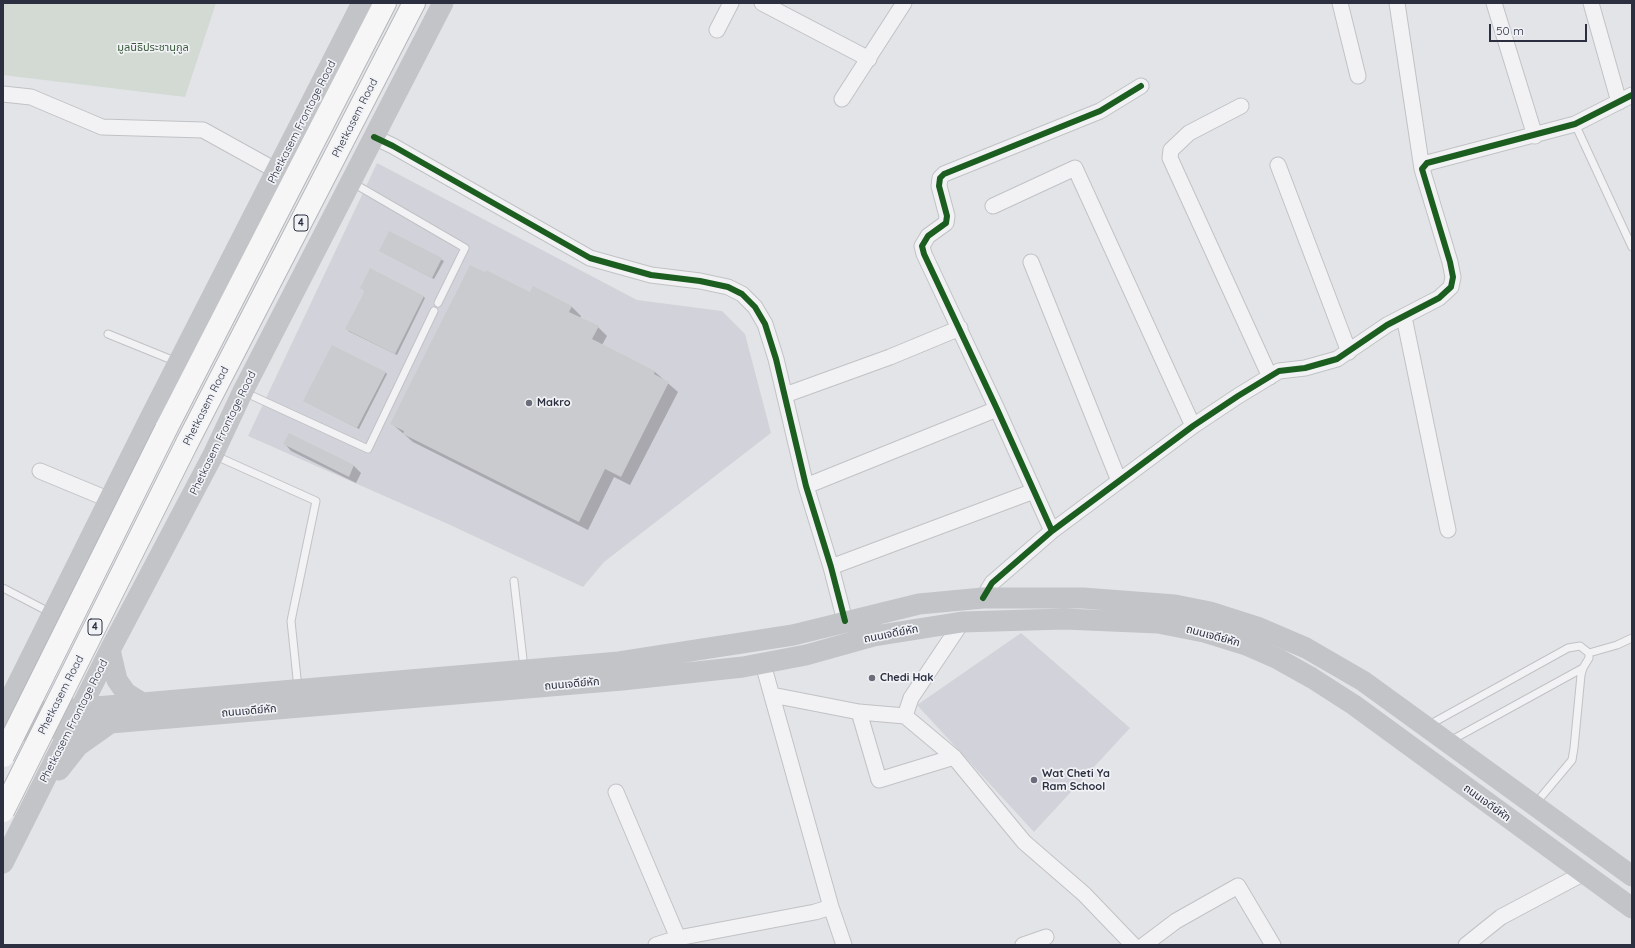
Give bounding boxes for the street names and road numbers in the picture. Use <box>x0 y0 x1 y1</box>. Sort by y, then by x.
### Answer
street label: Phetkasem Frontage Road <box>265 58 339 186</box>
street label: Phetkasem Road <box>329 76 381 160</box>
road number: 4 <box>294 215 308 231</box>
street label: Phetkasem Road <box>180 364 232 448</box>
street label: Phetkasem Frontage Road <box>187 369 259 497</box>
road number: 4 <box>88 619 102 635</box>
street label: ถนนเจดีย์หัก <box>863 622 919 646</box>
street label: ถนนเจดีย์หัก <box>1185 622 1241 650</box>
street label: Phetkasem Road <box>35 653 87 737</box>
street label: Phetkasem Frontage Road <box>37 657 111 785</box>
street label: ถนนเจดีย์หัก <box>544 675 600 693</box>
street label: ถนนเจดีย์หัก <box>221 702 277 720</box>
street label: ถนนเจดีย์หัก <box>1461 781 1513 825</box>

